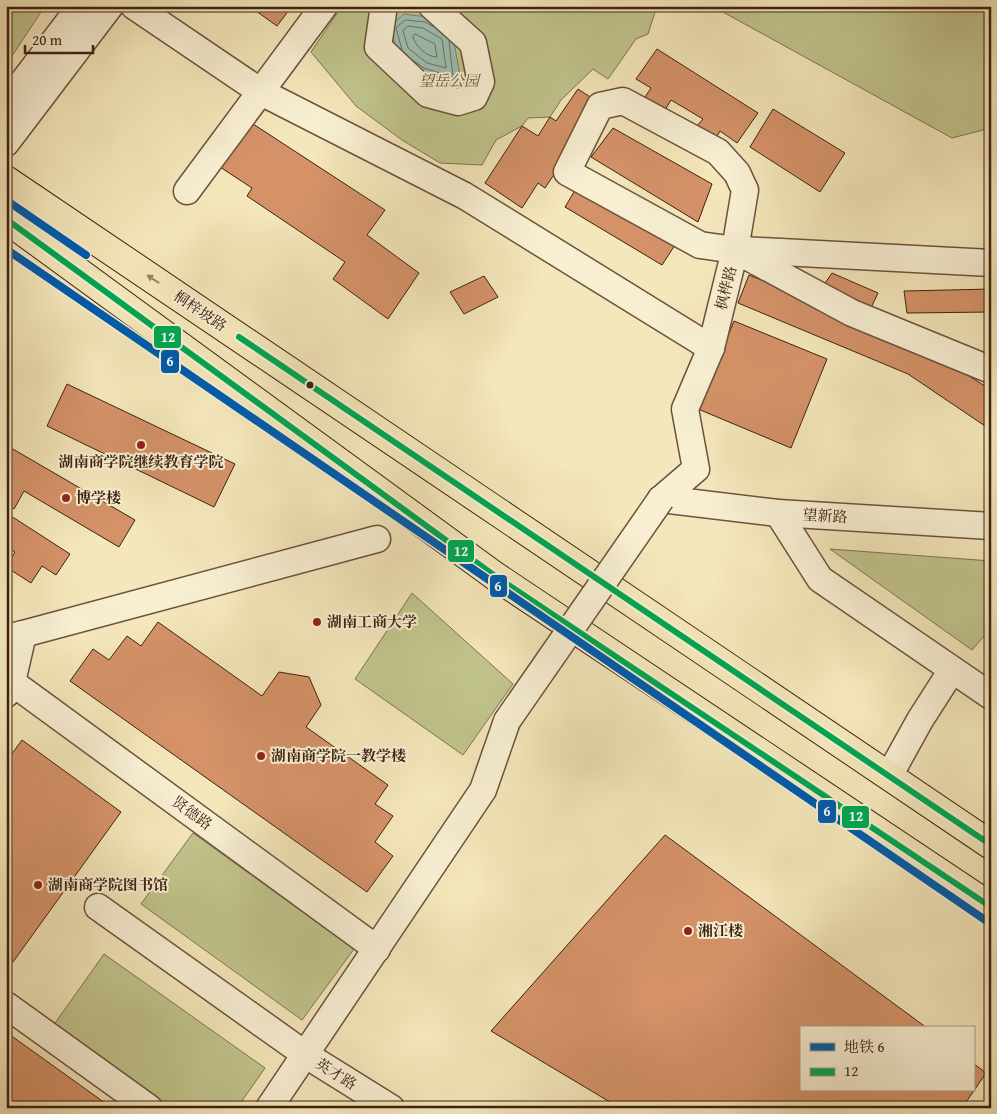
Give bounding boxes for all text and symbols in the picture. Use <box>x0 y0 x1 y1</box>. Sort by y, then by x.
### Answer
scale bar <box>25 22 92 54</box>
text: 20 m <box>32 29 63 50</box>
park label: 望岳公园 <box>419 70 481 91</box>
street label: 枫桦路 <box>710 263 741 312</box>
one-way arrow <box>146 274 160 284</box>
street label: 桐梓坡路 <box>170 285 231 336</box>
line badge: 12 <box>153 325 182 349</box>
text: 12 <box>161 327 175 347</box>
line badge: 6 <box>160 349 180 374</box>
text: 6 <box>166 351 174 371</box>
unlabelled marker <box>305 380 315 390</box>
marker: 湖南商学院继续教育学院 <box>135 439 147 451</box>
place label: 湖南商学院继续教育学院 <box>58 451 224 472</box>
place label: 博学楼 <box>76 487 121 508</box>
marker: 博学楼 <box>60 492 72 504</box>
street label: 望新路 <box>802 504 848 527</box>
line badge: 12 <box>447 539 475 563</box>
text: 12 <box>454 541 468 561</box>
line badge: 6 <box>489 574 508 598</box>
text: 6 <box>494 576 502 596</box>
place label: 湖南工商大学 <box>327 611 417 632</box>
marker: 湖南工商大学 <box>311 616 323 628</box>
place label: 湖南商学院一教学楼 <box>271 745 406 766</box>
marker: 湖南商学院一教学楼 <box>255 750 267 762</box>
street label: 贤德路 <box>168 791 217 834</box>
line badge: 6 <box>817 799 837 824</box>
text: 6 <box>823 801 831 821</box>
line badge: 12 <box>841 805 870 829</box>
text: 12 <box>849 806 863 826</box>
place label: 湖南商学院图书馆 <box>48 874 168 895</box>
marker: 湖南商学院图书馆 <box>32 879 44 891</box>
place label: 湘江楼 <box>698 920 743 941</box>
marker: 湘江楼 <box>682 925 694 937</box>
legend <box>800 1026 974 1092</box>
text: 地铁 6 <box>844 1036 885 1057</box>
street label: 英才路 <box>312 1053 361 1094</box>
text: 12 <box>844 1060 858 1081</box>

